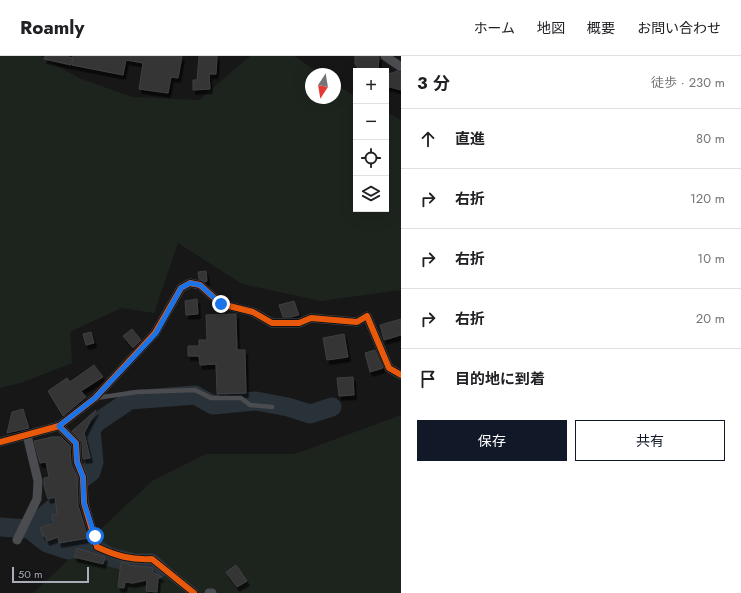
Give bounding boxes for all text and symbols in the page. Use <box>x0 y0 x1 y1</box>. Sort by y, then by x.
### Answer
text: Roamly <box>20 14 84 41</box>
text: ホーム <box>473 18 515 38</box>
text: 地図 <box>537 18 565 38</box>
text: 概要 <box>587 18 615 38</box>
text: お問い合わせ <box>637 18 721 38</box>
north arrow <box>305 68 341 104</box>
map controls <box>353 68 389 212</box>
button: + <box>353 68 389 104</box>
text: 3 分 <box>417 71 450 95</box>
text: 徒歩 · 230 m <box>651 73 725 92</box>
button: − <box>353 104 389 140</box>
icon: ahead <box>417 128 439 150</box>
text: 直進 <box>455 128 485 150</box>
text: 80 m <box>696 129 725 148</box>
button: locate <box>353 140 389 176</box>
button: layers <box>353 176 389 212</box>
icon: right <box>417 188 439 210</box>
text: 右折 <box>455 188 485 210</box>
text: 120 m <box>690 189 725 208</box>
icon: right <box>417 248 439 270</box>
text: 右折 <box>455 248 485 270</box>
text: 10 m <box>697 249 725 268</box>
route end <box>212 295 230 313</box>
icon: right <box>417 308 439 330</box>
text: 右折 <box>455 308 485 330</box>
text: 20 m <box>696 309 725 328</box>
icon: arrive <box>417 368 439 390</box>
text: 目的地に到着 <box>455 368 545 390</box>
button: 保存 <box>417 420 567 461</box>
button: 共有 <box>575 420 725 461</box>
route start <box>86 527 104 545</box>
scale bar <box>12 565 89 584</box>
text: 50 m <box>18 566 43 582</box>

